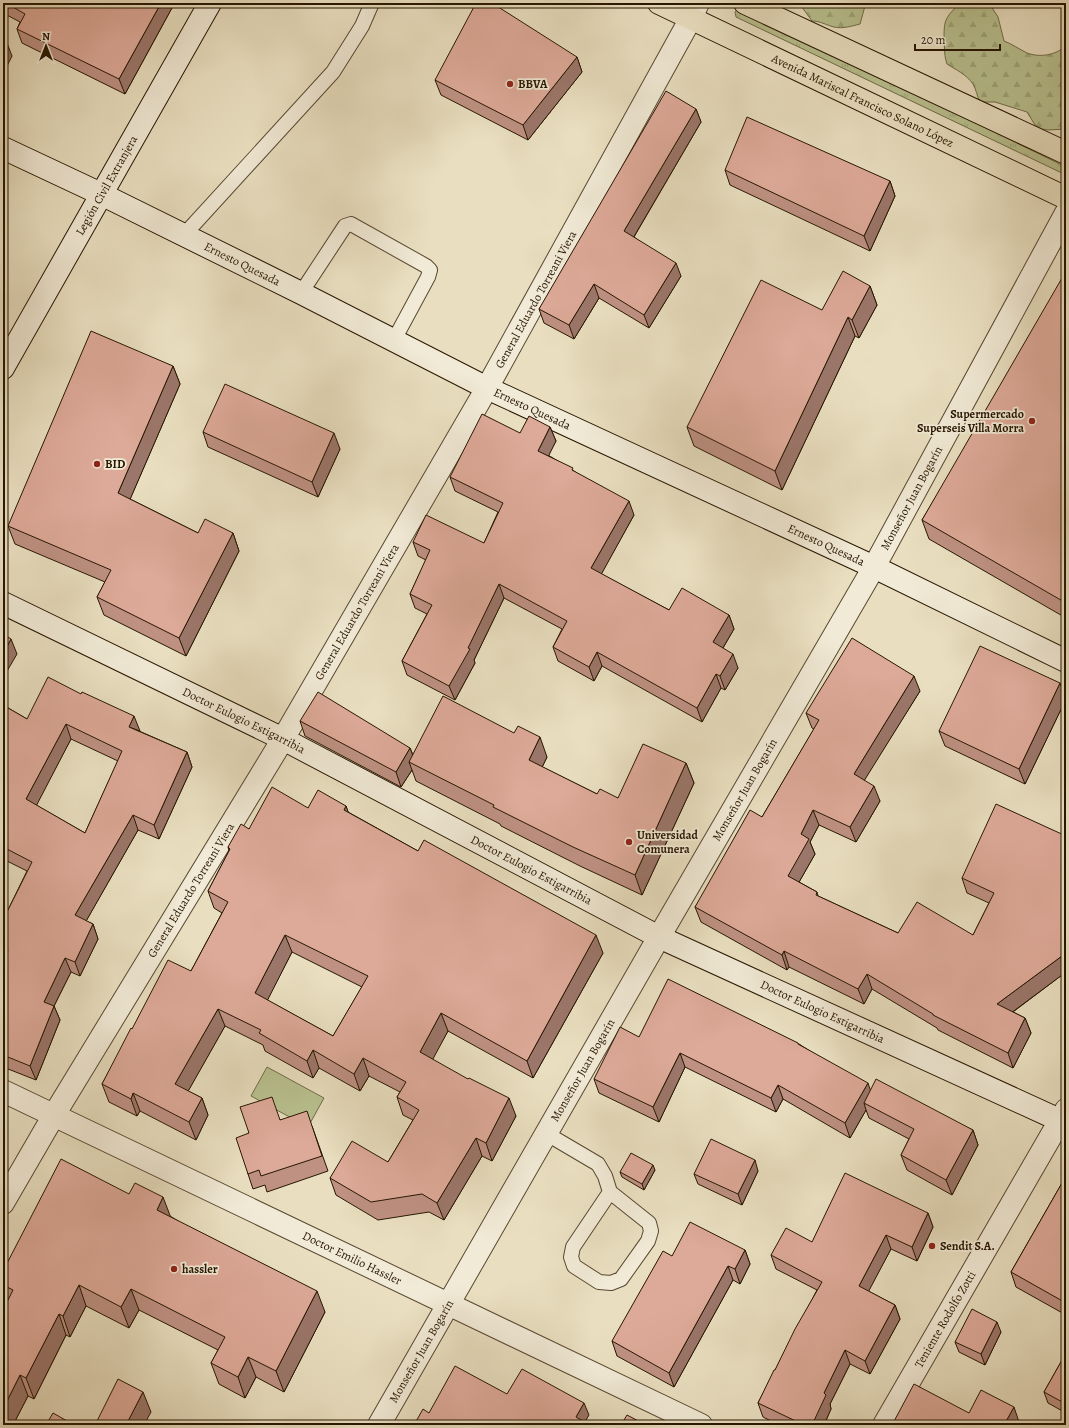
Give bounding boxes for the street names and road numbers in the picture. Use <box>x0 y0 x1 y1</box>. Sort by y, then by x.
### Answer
street label: Avenida Mariscal Francisco Solano López <box>768 50 957 151</box>
street label: Legión Civil Extranjera <box>72 132 141 238</box>
street label: General Eduardo Torreani Viera <box>491 227 580 371</box>
street label: Ernesto Quesada <box>202 238 284 290</box>
street label: Ernesto Quesada <box>491 384 574 434</box>
street label: Monseñor Juan Bogarín <box>877 443 946 553</box>
street label: Ernesto Quesada <box>785 520 868 570</box>
street label: General Eduardo Torreani Viera <box>311 540 403 683</box>
street label: Doctor Eulogio Estigarribia <box>180 683 309 758</box>
street label: Monseñor Juan Bogarín <box>709 735 781 844</box>
street label: General Eduardo Torreani Viera <box>144 819 238 961</box>
street label: Doctor Eulogio Estigarribia <box>468 831 595 909</box>
street label: Doctor Eulogio Estigarribia <box>758 976 888 1047</box>
street label: Monseñor Juan Bogarín <box>547 1016 619 1125</box>
street label: Doctor Emilio Hassler <box>300 1227 405 1289</box>
street label: Teniente Rodolfo Zotti <box>911 1268 979 1371</box>
street label: Monseñor Juan Bogarín <box>385 1297 457 1406</box>

